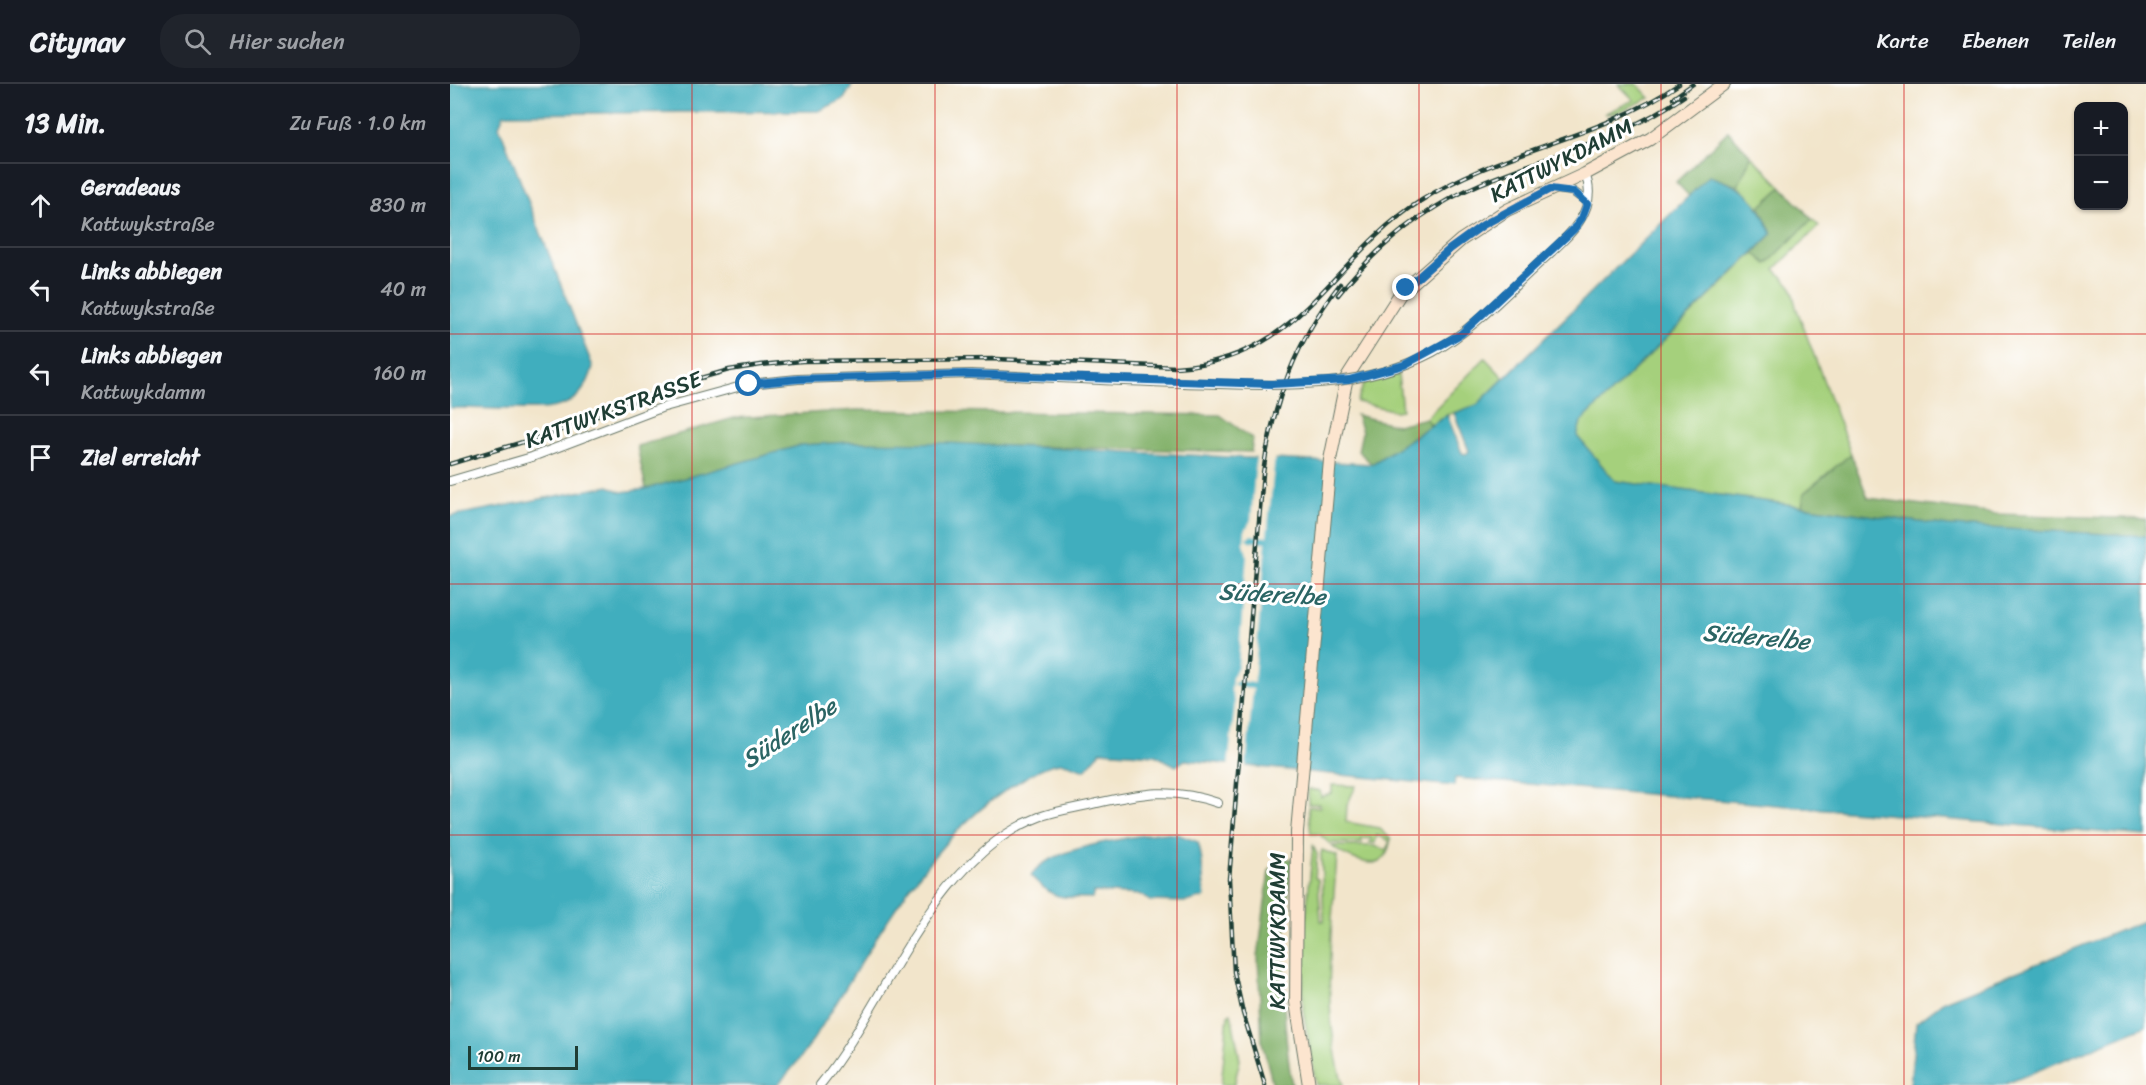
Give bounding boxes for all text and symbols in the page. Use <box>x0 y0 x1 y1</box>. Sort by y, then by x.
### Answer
search box <box>160 14 580 68</box>
text: Citynav <box>30 17 124 66</box>
text: Hier suchen <box>229 22 345 61</box>
text: Karte <box>1877 22 1929 60</box>
text: Ebenen <box>1962 22 2029 60</box>
text: Teilen <box>2062 22 2116 60</box>
icon: search <box>181 25 214 58</box>
text: 13 Min. <box>24 100 106 146</box>
map controls <box>2074 102 2128 210</box>
button: + <box>2074 102 2128 156</box>
text: Zu Fuß · 1.0 km <box>290 106 426 141</box>
street label: KATTWYKDAMM <box>1482 107 1640 213</box>
button: − <box>2074 156 2128 210</box>
text: Geradeaus <box>81 168 180 207</box>
text: 830 m <box>370 188 426 223</box>
icon: ahead <box>24 189 57 222</box>
text: Kattwykstraße <box>81 207 215 242</box>
text: Links abbiegen <box>81 252 222 291</box>
text: 40 m <box>380 272 426 307</box>
icon: left <box>24 273 57 306</box>
route end <box>1392 274 1418 300</box>
text: Kattwykstraße <box>81 291 215 326</box>
text: Links abbiegen <box>81 336 222 375</box>
text: 160 m <box>373 356 426 391</box>
icon: left <box>24 357 57 390</box>
street label: KATTWYKSTRASSE <box>519 359 709 460</box>
route start <box>735 370 761 396</box>
text: Kattwykdamm <box>81 375 206 410</box>
text: Ziel erreicht <box>81 438 200 477</box>
icon: arrive <box>24 441 57 474</box>
water label: Süderelbe <box>1218 570 1329 618</box>
water label: Süderelbe <box>1701 611 1813 663</box>
water label: Süderelbe <box>733 685 847 780</box>
street label: KATTWYKDAMM <box>1258 852 1297 1010</box>
text: 100 m <box>477 1042 521 1071</box>
scale bar <box>468 1043 578 1070</box>

